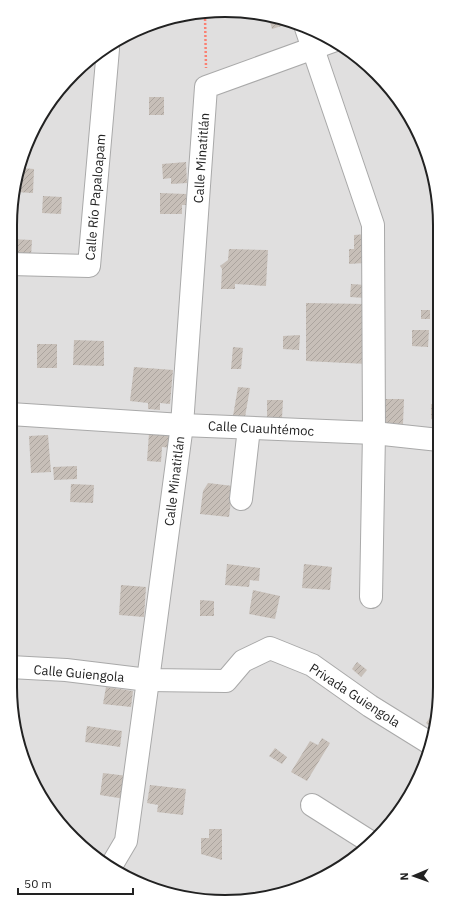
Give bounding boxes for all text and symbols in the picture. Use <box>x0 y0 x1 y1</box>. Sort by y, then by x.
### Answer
street label: Calle Minatitlán <box>190 112 213 204</box>
street label: Calle Río Papaloapam <box>82 133 109 261</box>
street label: Calle Cuauhtémoc <box>207 417 315 440</box>
street label: Calle Minatitlán <box>161 435 188 527</box>
street label: Privada Guiengola <box>306 660 404 731</box>
street label: Calle Guiengola <box>33 661 125 686</box>
north arrow <box>394 856 434 896</box>
scale bar <box>18 870 133 896</box>
text: N <box>397 872 411 881</box>
text: 50 m <box>24 876 52 891</box>

